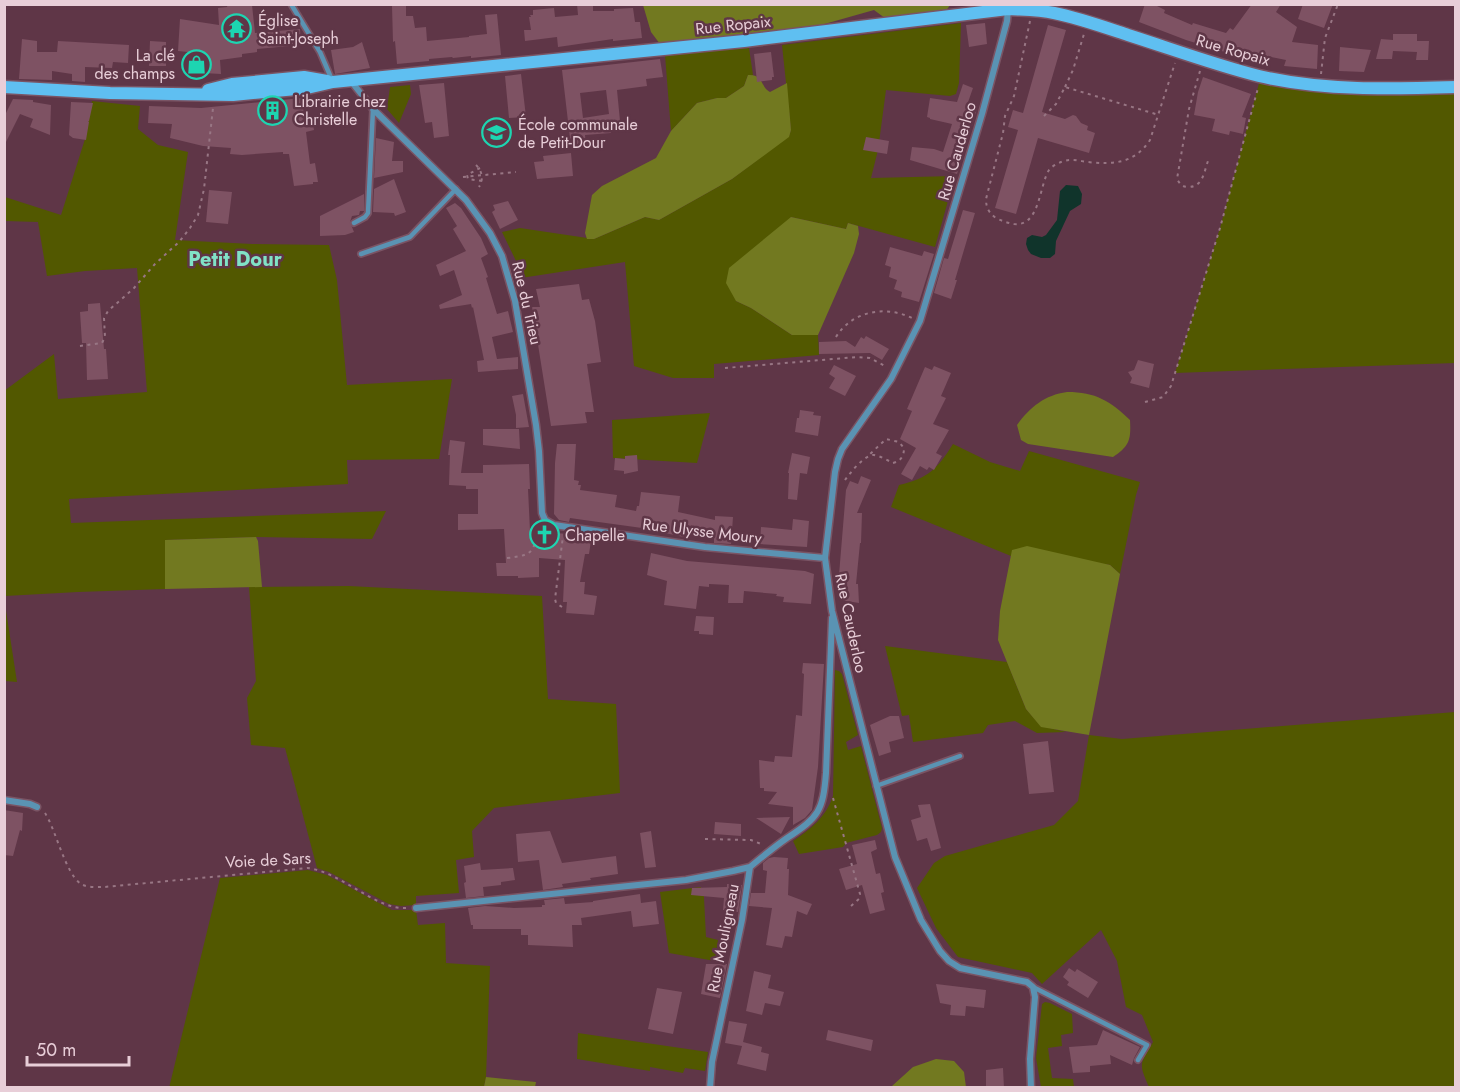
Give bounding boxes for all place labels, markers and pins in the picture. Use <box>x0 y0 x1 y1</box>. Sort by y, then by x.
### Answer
place label: Église Saint-Joseph <box>258 9 339 50</box>
temple icon: Église Saint-Joseph <box>221 13 253 45</box>
place label: La clé des champs <box>95 44 175 85</box>
shop icon: La clé des champs <box>180 48 212 80</box>
place label: Librairie chez Christelle <box>294 90 387 131</box>
building icon: Librairie chez Christelle <box>257 94 289 126</box>
place label: École communale de Petit-Dour <box>518 113 638 154</box>
school or university icon: École communale de Petit-Dour <box>481 117 513 149</box>
church icon: Chapelle <box>528 519 560 551</box>
place label: Chapelle <box>565 524 625 547</box>

